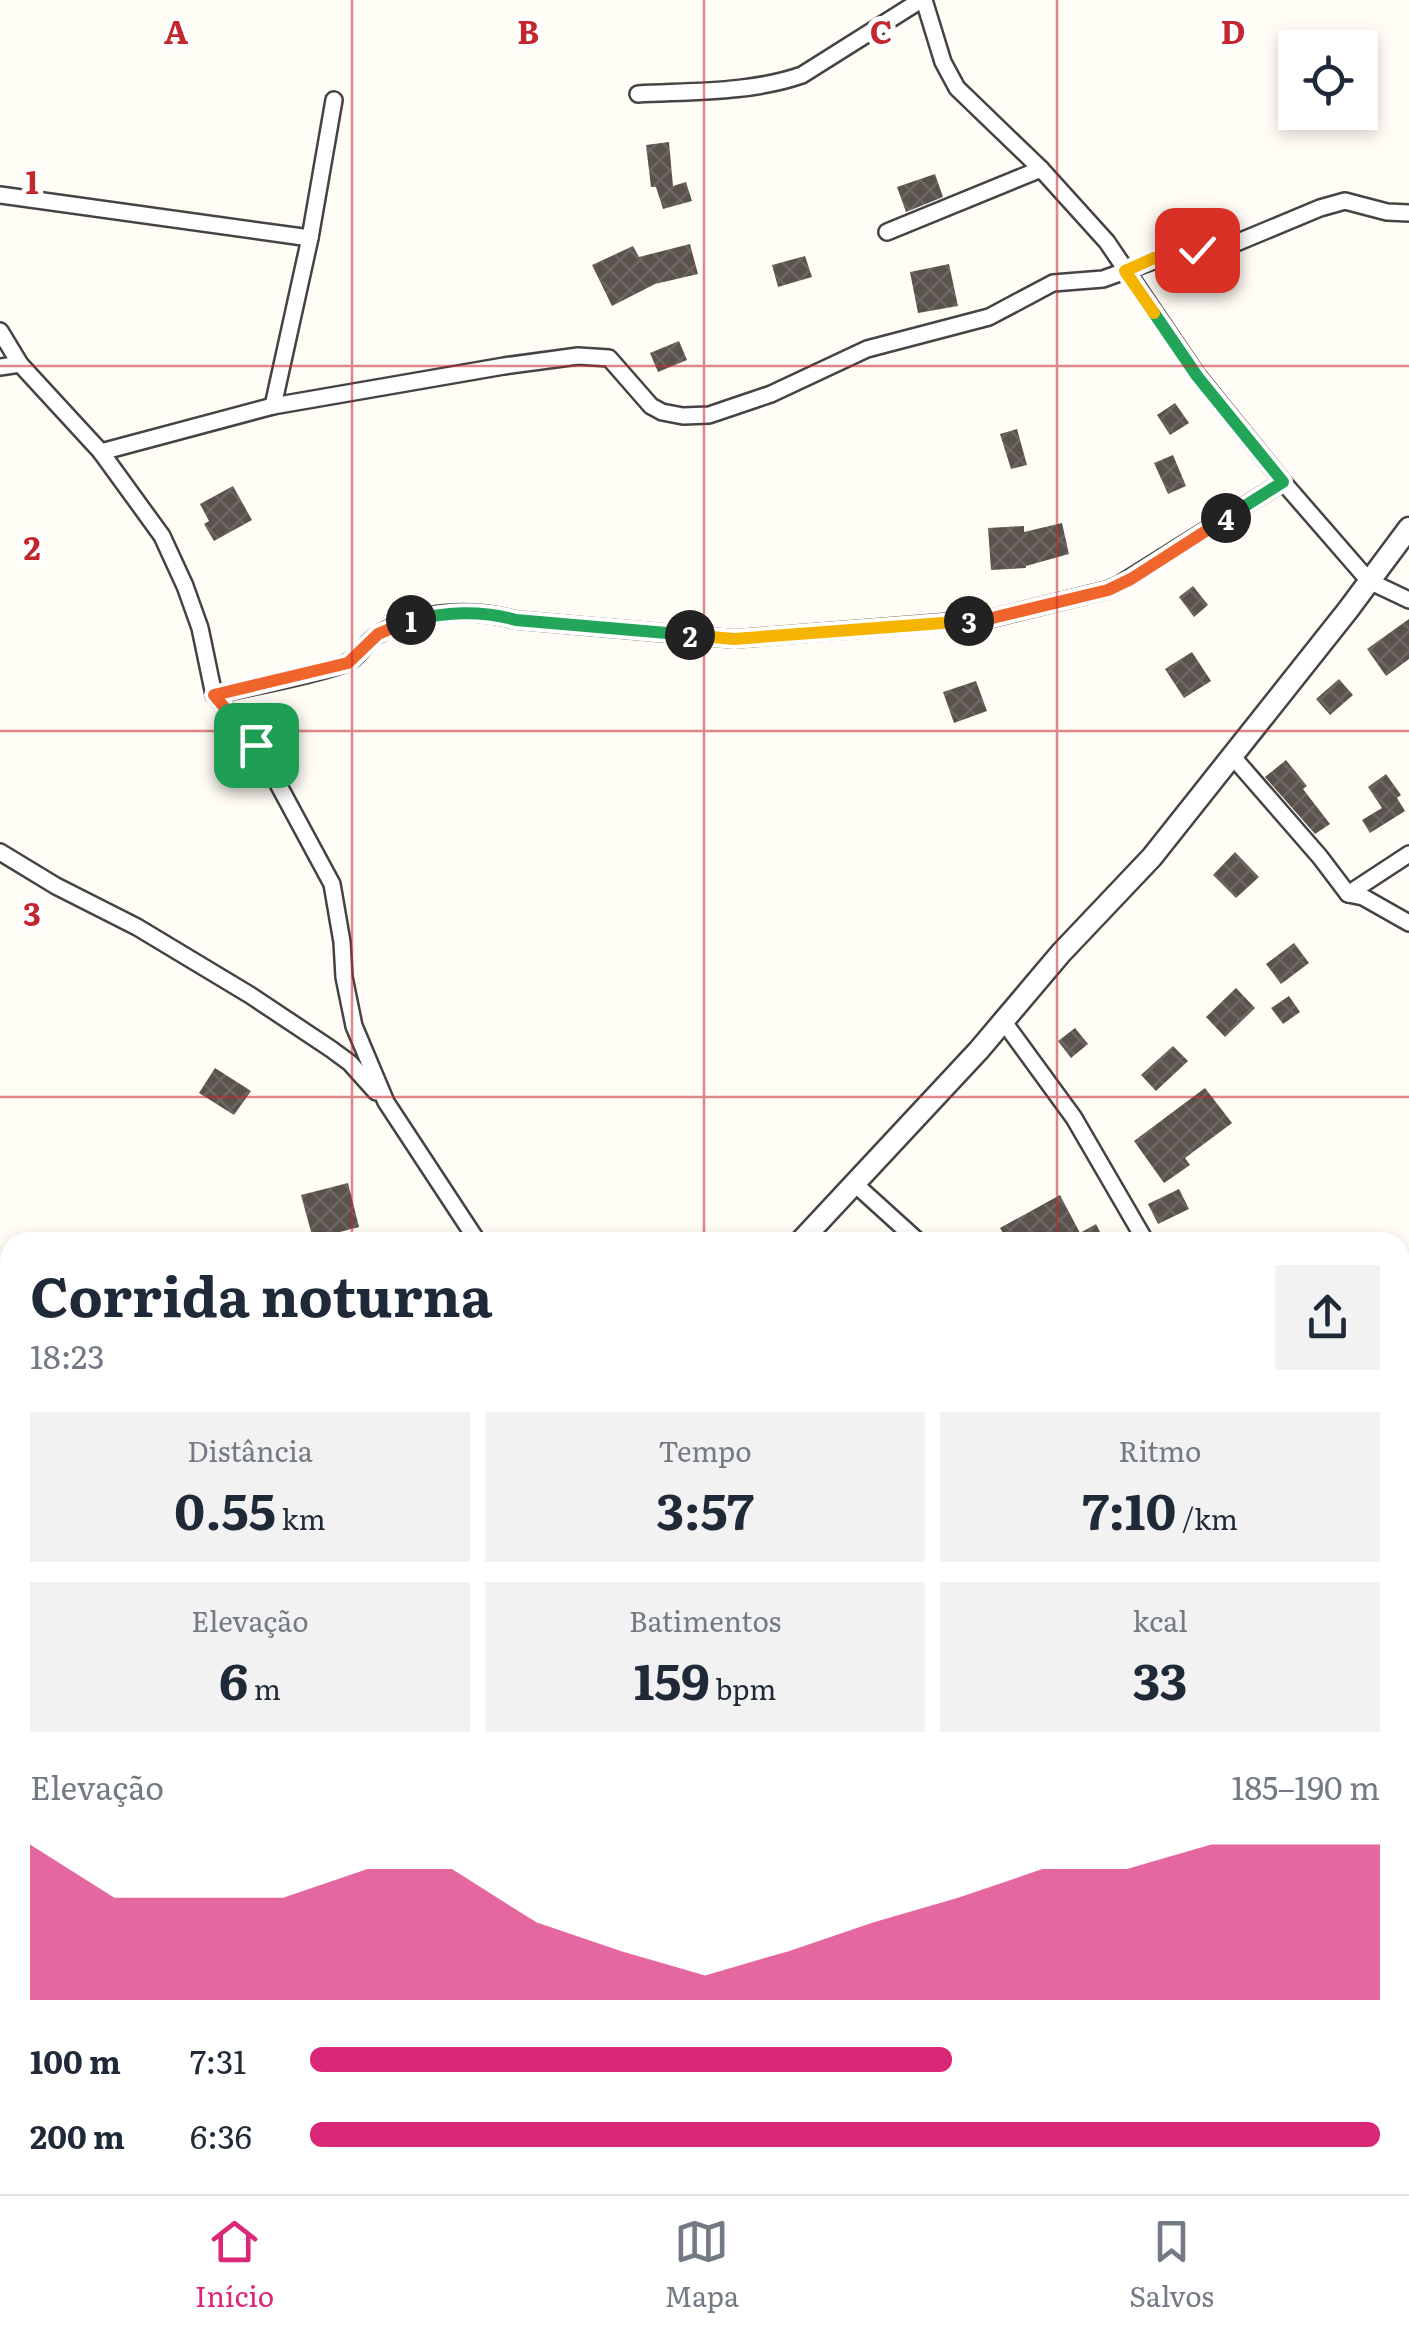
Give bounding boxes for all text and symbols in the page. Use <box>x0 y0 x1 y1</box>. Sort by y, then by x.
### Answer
text: A <box>164 6 188 54</box>
text: B <box>517 6 539 54</box>
text: C <box>870 6 892 54</box>
text: D <box>1221 6 1245 54</box>
map controls <box>1278 30 1378 130</box>
button: locate <box>1278 30 1378 130</box>
text: 1 <box>25 156 39 204</box>
pin <box>1155 208 1240 293</box>
icon: check <box>1170 223 1225 278</box>
pin: 4 <box>1201 493 1251 543</box>
text: 4 <box>1218 497 1234 539</box>
text: 2 <box>23 522 41 570</box>
pin: 1 <box>386 595 436 645</box>
pin: 3 <box>944 596 994 646</box>
text: 1 <box>405 599 417 641</box>
text: 3 <box>961 600 977 642</box>
pin: 2 <box>665 610 715 660</box>
text: 2 <box>682 614 698 656</box>
pin <box>214 703 299 788</box>
icon: arrive <box>229 718 284 773</box>
text: 3 <box>23 888 41 936</box>
text: Corrida noturna <box>30 1252 493 1334</box>
button: share <box>1275 1265 1380 1370</box>
text: 18:23 <box>30 1331 105 1379</box>
text: Distância <box>187 1429 313 1471</box>
text: Tempo <box>658 1429 752 1471</box>
text: Ritmo <box>1119 1429 1201 1471</box>
text: 0.55 <box>174 1471 276 1545</box>
text: 3:57 <box>656 1471 754 1545</box>
text: 7:10 <box>1082 1471 1176 1545</box>
text: km <box>276 1497 326 1539</box>
text: /km <box>1176 1497 1238 1539</box>
text: Elevação <box>191 1599 309 1641</box>
text: Batimentos <box>629 1599 781 1641</box>
text: kcal <box>1132 1599 1188 1641</box>
text: 6 <box>219 1641 248 1715</box>
text: 159 <box>634 1641 710 1715</box>
text: 33 <box>1133 1641 1187 1715</box>
text: m <box>248 1667 281 1709</box>
text: bpm <box>710 1667 776 1709</box>
text: Elevação <box>30 1762 164 1810</box>
text: 185–190 m <box>1231 1762 1380 1810</box>
text: 100 m <box>30 2036 121 2084</box>
text: 7:31 <box>190 2036 246 2084</box>
text: 200 m <box>30 2111 125 2159</box>
text: 6:36 <box>190 2111 252 2159</box>
tab: Início <box>195 2214 274 2316</box>
tab: Mapa <box>664 2214 739 2316</box>
tab: Salvos <box>1129 2214 1214 2316</box>

